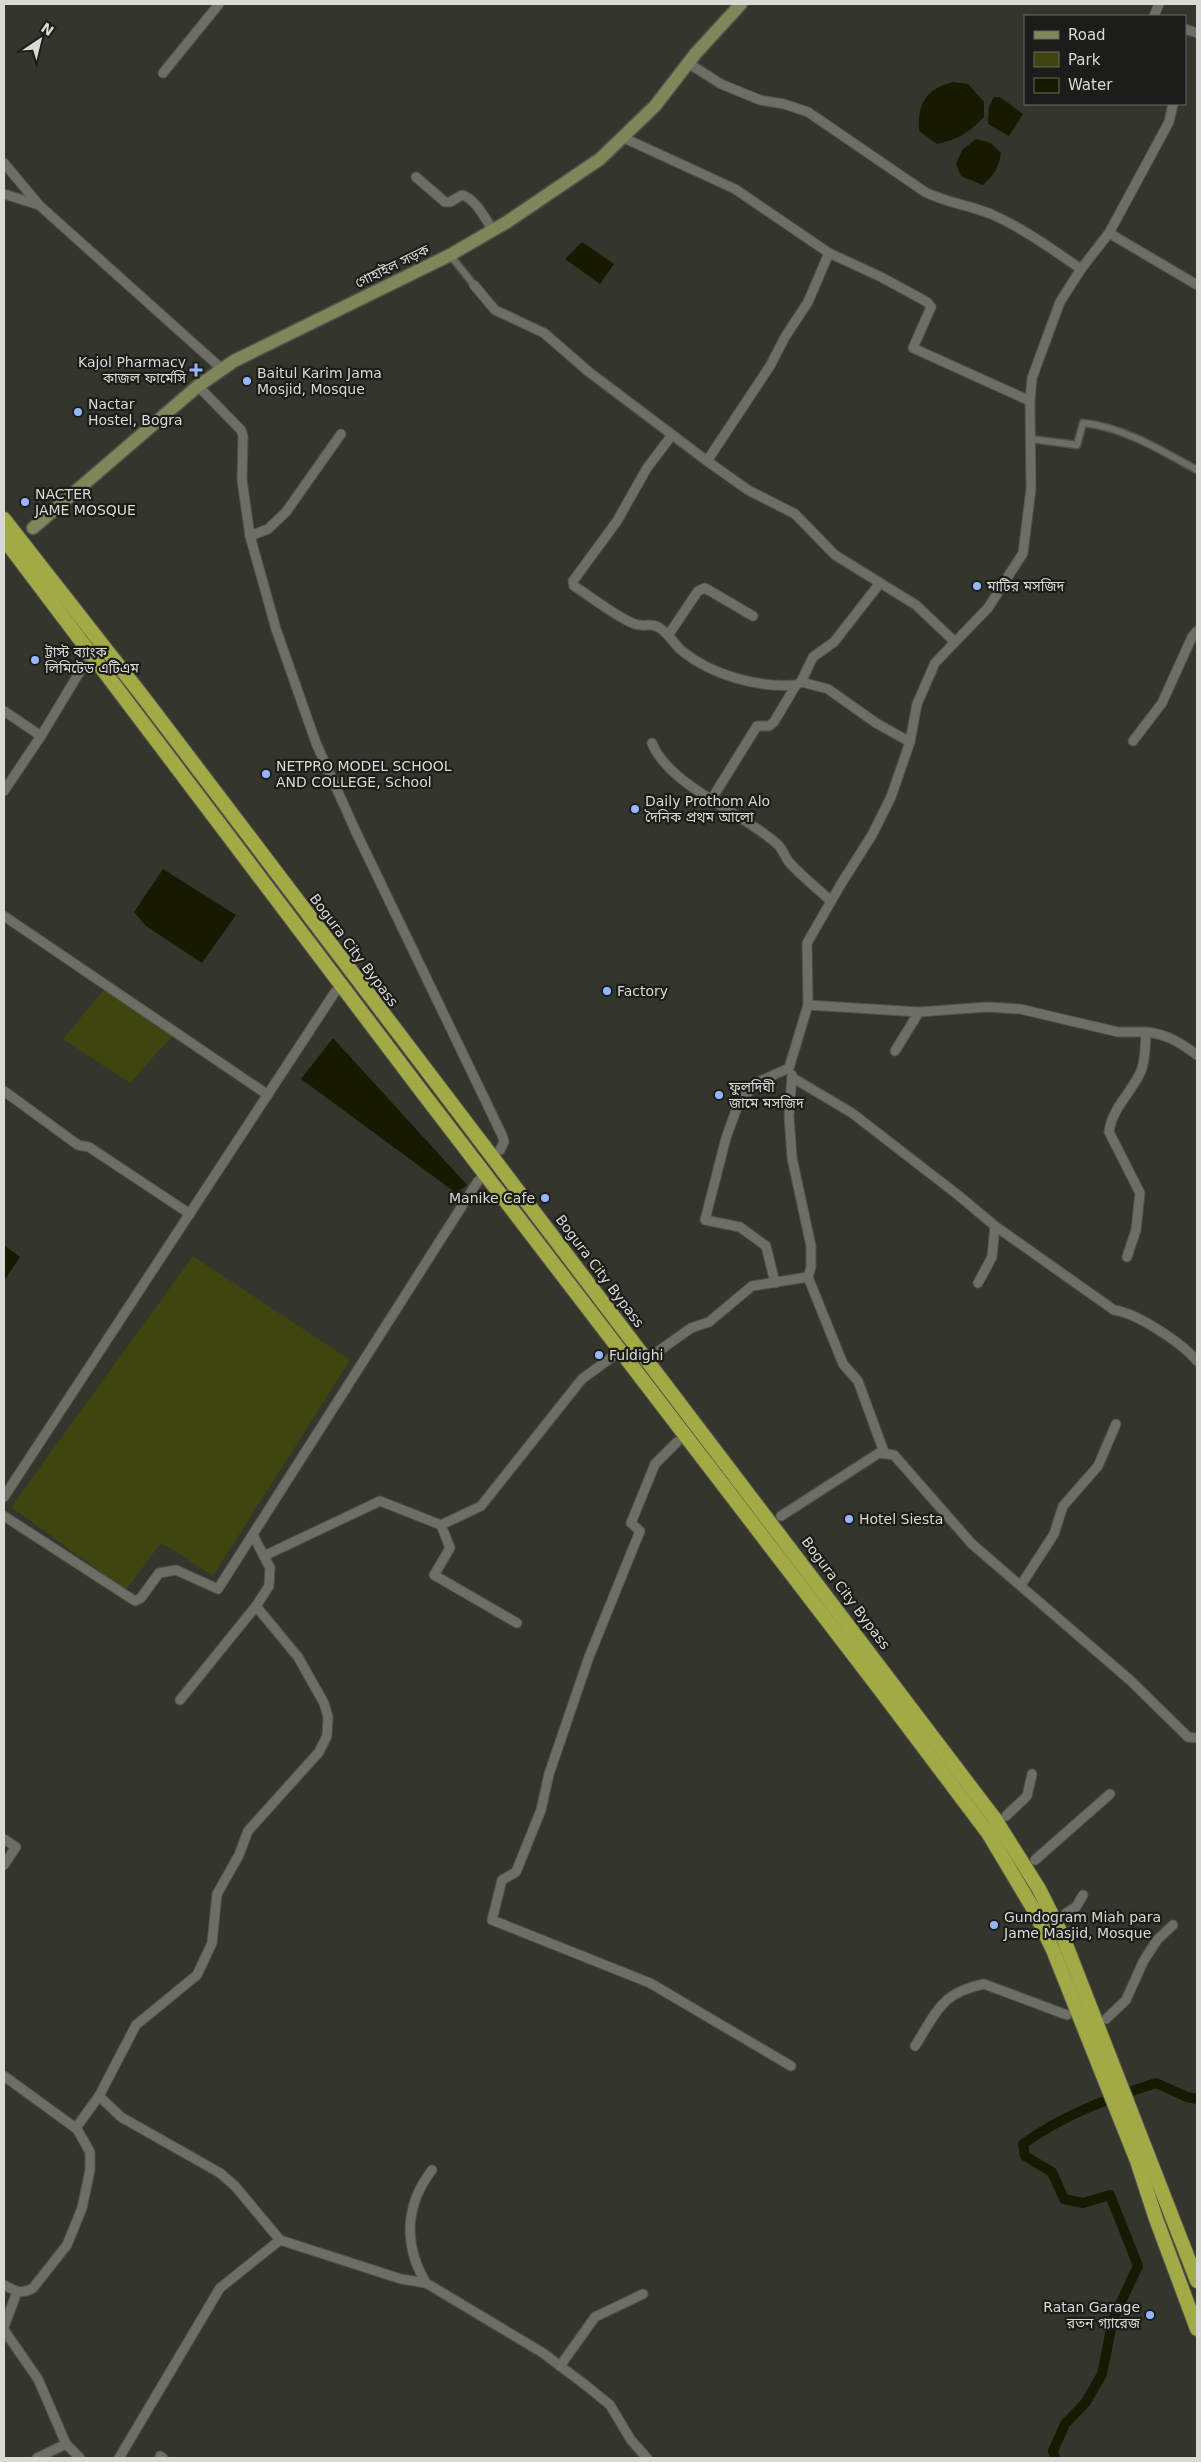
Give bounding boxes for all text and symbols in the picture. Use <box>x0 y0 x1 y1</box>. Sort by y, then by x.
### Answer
north arrow <box>15 15 65 65</box>
legend <box>1024 15 1186 105</box>
text: N <box>38 19 57 39</box>
text: Road <box>1068 26 1106 44</box>
text: Park <box>1068 51 1101 69</box>
text: Water <box>1068 76 1113 94</box>
street label: গোহাইল সড়ক <box>352 241 432 291</box>
place label: Kajol Pharmacy কাজল ফার্মেসি <box>78 354 186 386</box>
marker: Kajol Pharmacy কাজল ফার্মেসি <box>190 364 202 376</box>
place label: Baitul Karim Jama Mosjid, Mosque <box>257 365 382 397</box>
marker: Baitul Karim Jama Mosjid, Mosque <box>241 375 253 387</box>
place label: Nactar Hostel, Bogra <box>88 396 183 428</box>
marker: Nactar Hostel, Bogra <box>72 406 84 418</box>
place label: NACTER JAME MOSQUE <box>34 486 136 518</box>
marker: NACTER JAME MOSQUE <box>19 496 31 508</box>
place label: মাটির মসজিদ <box>986 578 1065 594</box>
marker: মাটির মসজিদ <box>971 580 983 592</box>
place label: ট্রাস্ট ব্যাংক লিমিটেড এটিএম <box>44 644 139 676</box>
marker: ট্রাস্ট ব্যাংক লিমিটেড এটিএম <box>29 654 41 666</box>
place label: NETPRO MODEL SCHOOL AND COLLEGE, School <box>276 758 452 790</box>
marker: NETPRO MODEL SCHOOL AND COLLEGE, School <box>260 768 272 780</box>
place label: Daily Prothom Alo দৈনিক প্রথম আলো <box>644 793 770 825</box>
marker: Daily Prothom Alo দৈনিক প্রথম আলো <box>629 803 641 815</box>
street label: Bogura City Bypass <box>307 891 401 1009</box>
place label: Factory <box>617 983 668 999</box>
marker: Factory <box>601 985 613 997</box>
place label: ফুলদিঘী জামে মসজিদ <box>728 1079 804 1111</box>
marker: ফুলদিঘী জামে মসজিদ <box>713 1089 725 1101</box>
place label: Manike Cafe <box>449 1190 535 1206</box>
marker: Manike Cafe <box>539 1192 551 1204</box>
street label: Bogura City Bypass <box>553 1212 647 1330</box>
place label: Fuldighi <box>609 1347 663 1363</box>
marker: Fuldighi <box>593 1349 605 1361</box>
place label: Hotel Siesta <box>859 1511 943 1527</box>
marker: Hotel Siesta <box>843 1513 855 1525</box>
street label: Bogura City Bypass <box>799 1534 893 1652</box>
place label: Gundogram Miah para Jame Masjid, Mosque <box>1003 1909 1161 1941</box>
marker: Gundogram Miah para Jame Masjid, Mosque <box>988 1919 1000 1931</box>
place label: Ratan Garage রতন গ্যারেজ <box>1043 2299 1141 2331</box>
marker: Ratan Garage রতন গ্যারেজ <box>1144 2309 1156 2321</box>

